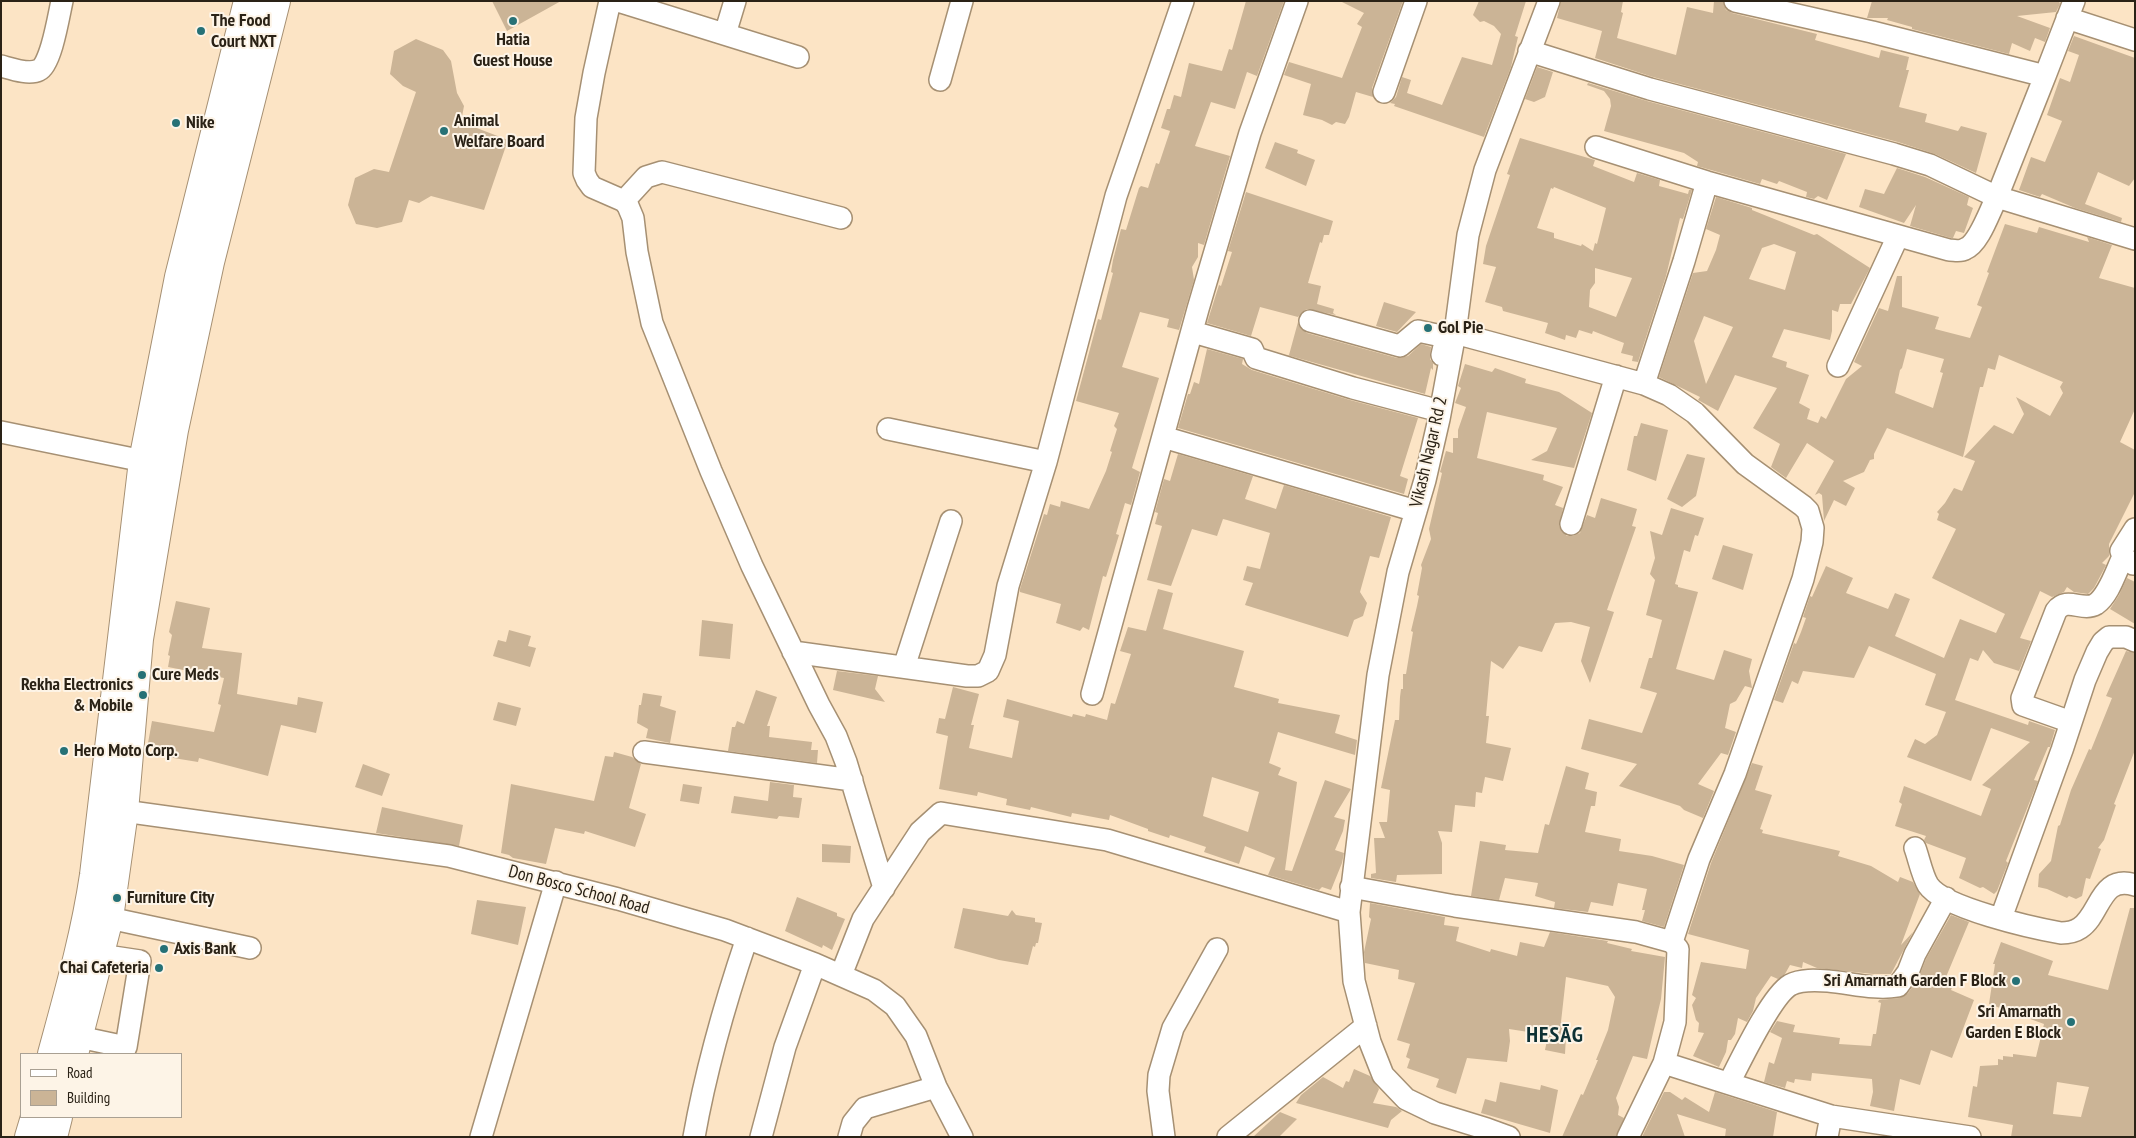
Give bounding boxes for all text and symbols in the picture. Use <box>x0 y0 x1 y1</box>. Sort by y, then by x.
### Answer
place label: The Food Court NXT <box>211 10 276 52</box>
marker: Hatia Guest House <box>507 15 519 27</box>
marker: The Food Court NXT <box>195 25 207 37</box>
place label: Hatia Guest House <box>473 29 553 72</box>
place label: Animal Welfare Board <box>454 110 545 152</box>
place label: Nike <box>186 112 215 134</box>
marker: Nike <box>170 117 182 129</box>
marker: Animal Welfare Board <box>438 125 450 137</box>
place label: Gol Pie <box>1438 317 1483 339</box>
marker: Gol Pie <box>1422 322 1434 334</box>
street label: Vikash Nagar Rd 2 <box>1406 394 1452 510</box>
place label: Cure Meds <box>152 664 219 686</box>
marker: Cure Meds <box>136 669 148 681</box>
place label: Rekha Electronics & Mobile <box>21 674 133 716</box>
marker: Rekha Electronics & Mobile <box>137 689 149 701</box>
place label: Hero Moto Corp. <box>74 740 178 762</box>
marker: Hero Moto Corp. <box>58 745 70 757</box>
street label: Don Bosco School Road <box>506 861 652 919</box>
place label: Furniture City <box>127 887 214 909</box>
marker: Furniture City <box>111 892 123 904</box>
place label: Axis Bank <box>174 938 236 960</box>
marker: Axis Bank <box>158 943 170 955</box>
place label: Chai Cafeteria <box>60 957 149 979</box>
marker: Chai Cafeteria <box>153 962 165 974</box>
place label: Sri Amarnath Garden F Block <box>1824 970 2006 992</box>
marker: Sri Amarnath Garden F Block <box>2010 975 2022 987</box>
place label: Sri Amarnath Garden E Block <box>1965 1001 2061 1044</box>
marker: Sri Amarnath Garden E Block <box>2065 1016 2077 1028</box>
district label: HESĀG <box>1526 1023 1584 1049</box>
legend <box>20 1053 182 1118</box>
text: Road <box>67 1063 93 1082</box>
text: Building <box>67 1088 110 1107</box>

